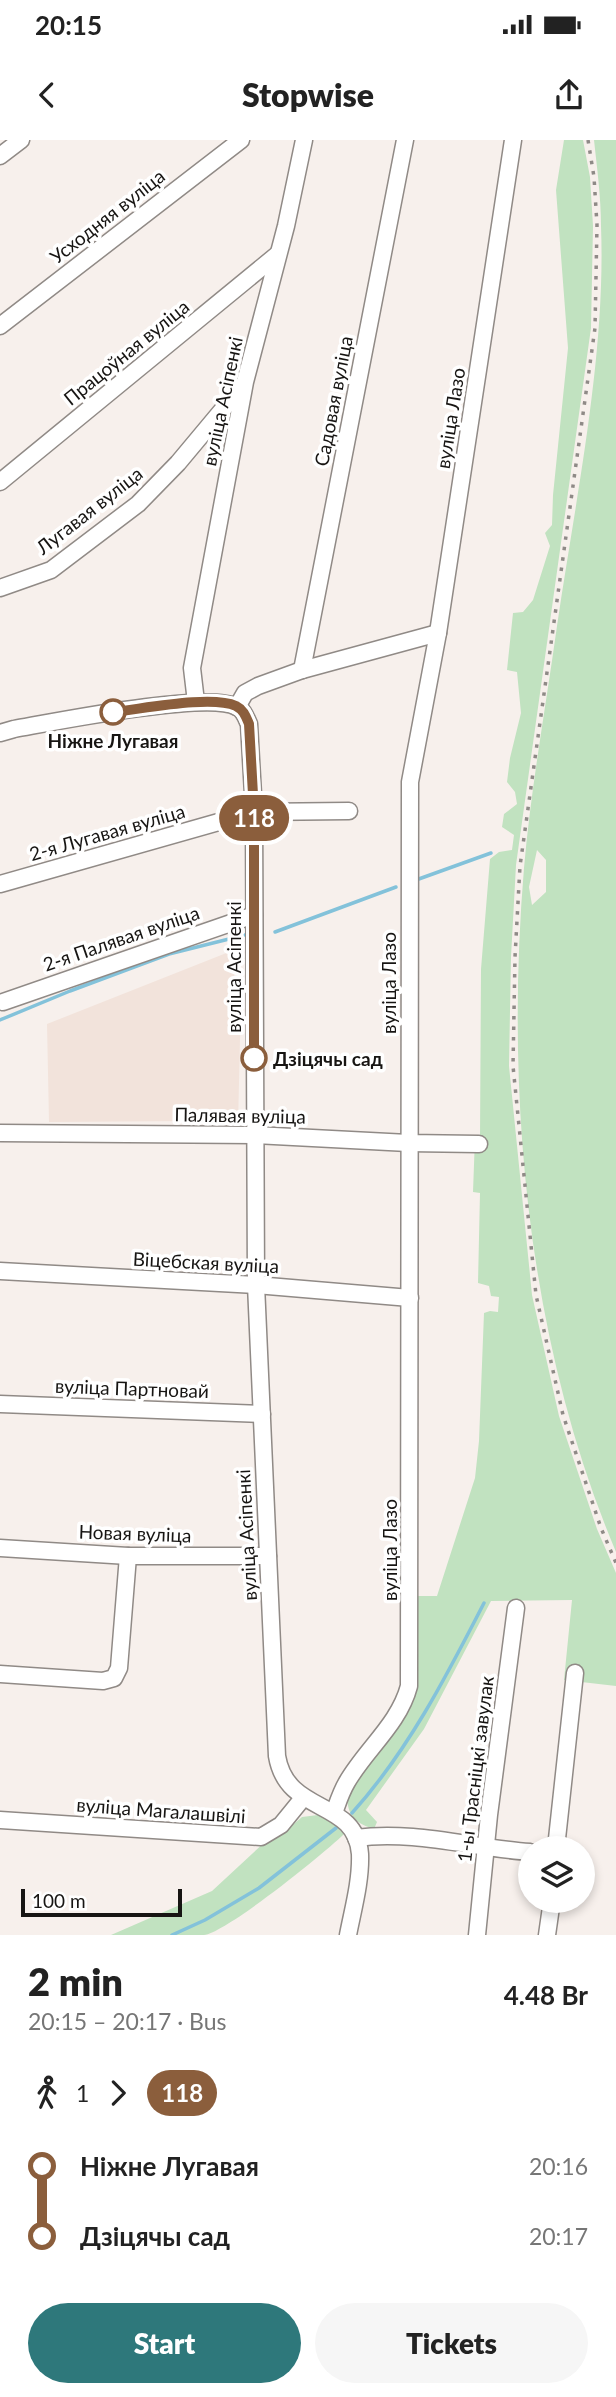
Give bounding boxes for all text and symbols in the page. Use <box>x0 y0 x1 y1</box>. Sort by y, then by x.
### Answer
text: 20:15 <box>35 9 102 41</box>
text: Stopwise <box>242 75 374 114</box>
icon: back <box>28 76 66 114</box>
icon: share <box>550 76 588 114</box>
street label: Усходняя вуліца <box>45 164 169 268</box>
street label: Працоўная вуліца <box>59 294 193 410</box>
street label: вуліца Асіпенкі <box>197 334 247 468</box>
street label: Садовая вуліца <box>309 334 357 468</box>
street label: вуліца Лазо <box>431 366 469 470</box>
street label: Лугавая вуліца <box>31 461 147 559</box>
marker: Ніжне Лугавая <box>100 699 126 725</box>
place label: Ніжне Лугавая <box>48 729 178 752</box>
line badge: 118 <box>214 795 294 841</box>
street label: 2-я Лугавая вуліца <box>27 799 187 865</box>
text: 118 <box>233 803 275 832</box>
street label: 2-я Палявая вуліца <box>40 900 202 976</box>
street label: вуліца Асіпенкі <box>222 901 245 1033</box>
street label: вуліца Лазо <box>377 932 400 1034</box>
marker: Дзіцячы сад <box>241 1045 267 1071</box>
place label: Дзіцячы сад <box>273 1047 383 1070</box>
street label: Палявая вуліца <box>174 1102 306 1128</box>
street label: Віцебская вуліца <box>132 1247 280 1277</box>
street label: вуліца Партновай <box>55 1374 209 1402</box>
street label: вуліца Асіпенкі <box>231 1469 261 1601</box>
street label: вуліца Лазо <box>378 1499 401 1601</box>
street label: Новая вуліца <box>78 1520 192 1546</box>
street label: 1-ы Трасніцкі завулак <box>452 1674 498 1863</box>
street label: вуліца Магалашвілі <box>76 1793 246 1827</box>
map controls <box>518 1836 595 1913</box>
button: layers <box>518 1836 595 1913</box>
scale bar <box>21 1886 182 1918</box>
text: 100 m <box>32 1889 86 1912</box>
text: 2 min <box>28 1958 123 2004</box>
text: 4.48 Br <box>504 1979 588 2011</box>
text: 20:15 – 20:17 · Bus <box>28 2007 227 2035</box>
icon: walk <box>28 2074 66 2112</box>
icon: forward <box>99 2074 137 2112</box>
text: 118 <box>161 2078 203 2107</box>
text: 1 <box>76 2079 89 2107</box>
text: Ніжне Лугавая <box>80 2150 259 2182</box>
text: 20:16 <box>529 2152 588 2180</box>
text: Дзіцячы сад <box>80 2220 230 2252</box>
text: 20:17 <box>529 2222 588 2250</box>
button: Start <box>28 2303 301 2383</box>
button: Tickets <box>315 2303 588 2383</box>

